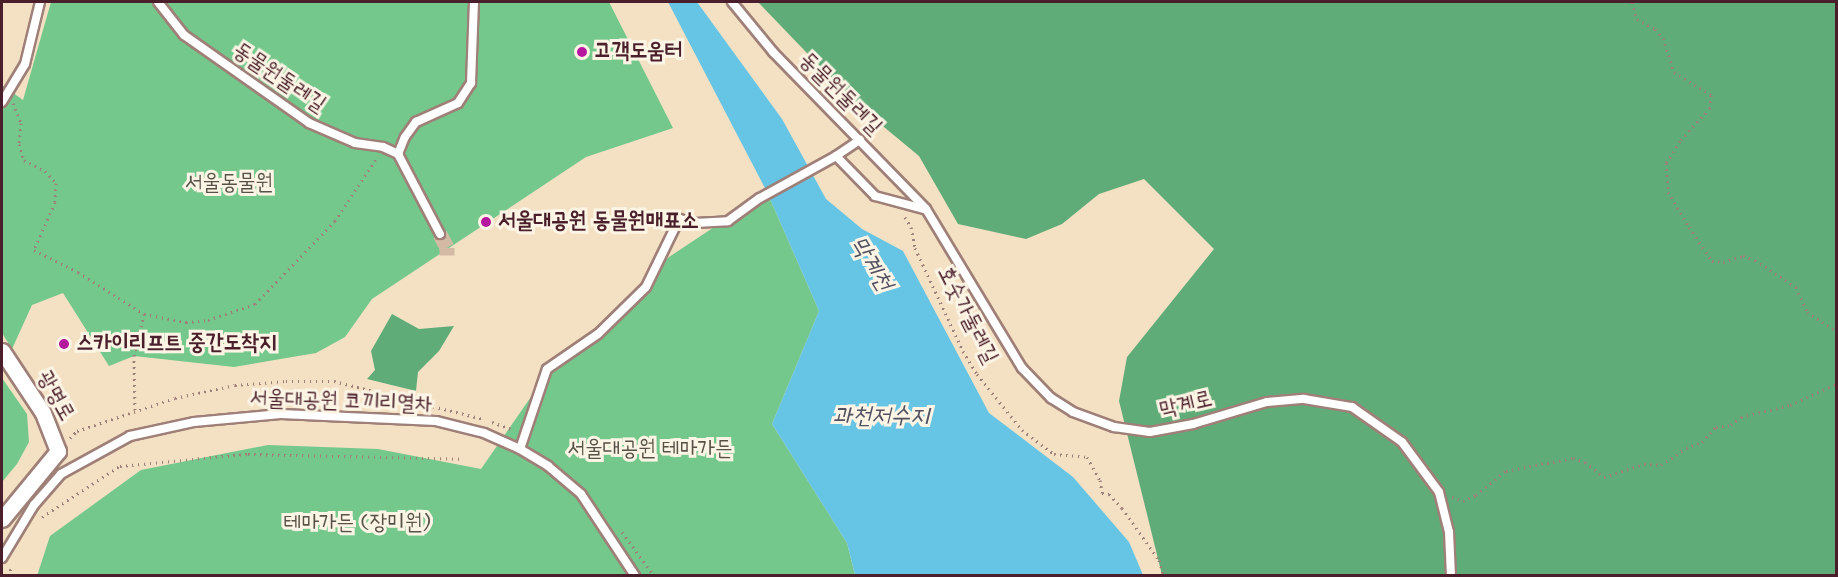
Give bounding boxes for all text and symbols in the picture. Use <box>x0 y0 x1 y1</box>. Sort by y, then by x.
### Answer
street label: 동물원둘레길 <box>228 37 330 119</box>
place label: 고객도움터 <box>594 39 683 65</box>
marker: 고객도움터 <box>575 45 589 59</box>
street label: 동물원둘레길 <box>793 47 887 141</box>
park label: 서울동물원 <box>185 171 273 197</box>
place label: 서울대공원 동물원매표소 <box>498 209 699 235</box>
marker: 서울대공원 동물원매표소 <box>479 215 493 229</box>
water label: 막계천 <box>844 232 898 296</box>
street label: 호숫가둘레길 <box>931 262 1003 368</box>
place label: 스카이리프트 중간도착지 <box>76 331 277 357</box>
marker: 스카이리프트 중간도착지 <box>57 337 71 351</box>
street label: 광명로 <box>31 366 79 426</box>
street label: 서울대공원 코끼리열차 <box>249 386 433 418</box>
street label: 막계로 <box>1157 386 1215 424</box>
water label: 과천저수지 <box>833 403 929 431</box>
park label: 서울대공원 테마가든 <box>567 437 733 463</box>
park label: 테마가든 (장미원) <box>283 511 431 537</box>

